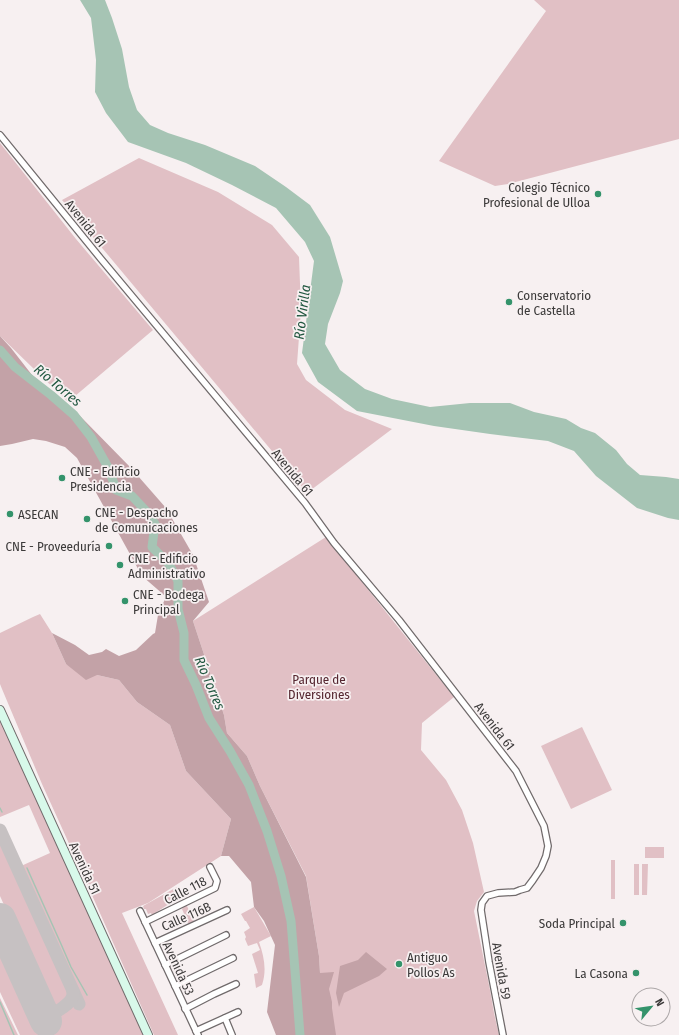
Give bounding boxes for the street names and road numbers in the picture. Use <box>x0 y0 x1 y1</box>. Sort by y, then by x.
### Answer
street label: Avenida 61 <box>62 197 109 250</box>
street label: Avenida 61 <box>269 446 317 499</box>
street label: Avenida 61 <box>471 699 518 753</box>
street label: Avenida 51 <box>66 840 103 897</box>
street label: Calle 118 <box>162 873 209 907</box>
street label: Calle 116B <box>159 899 213 934</box>
street label: Avenida 53 <box>160 939 197 997</box>
street label: Avenida 59 <box>489 941 514 1001</box>

